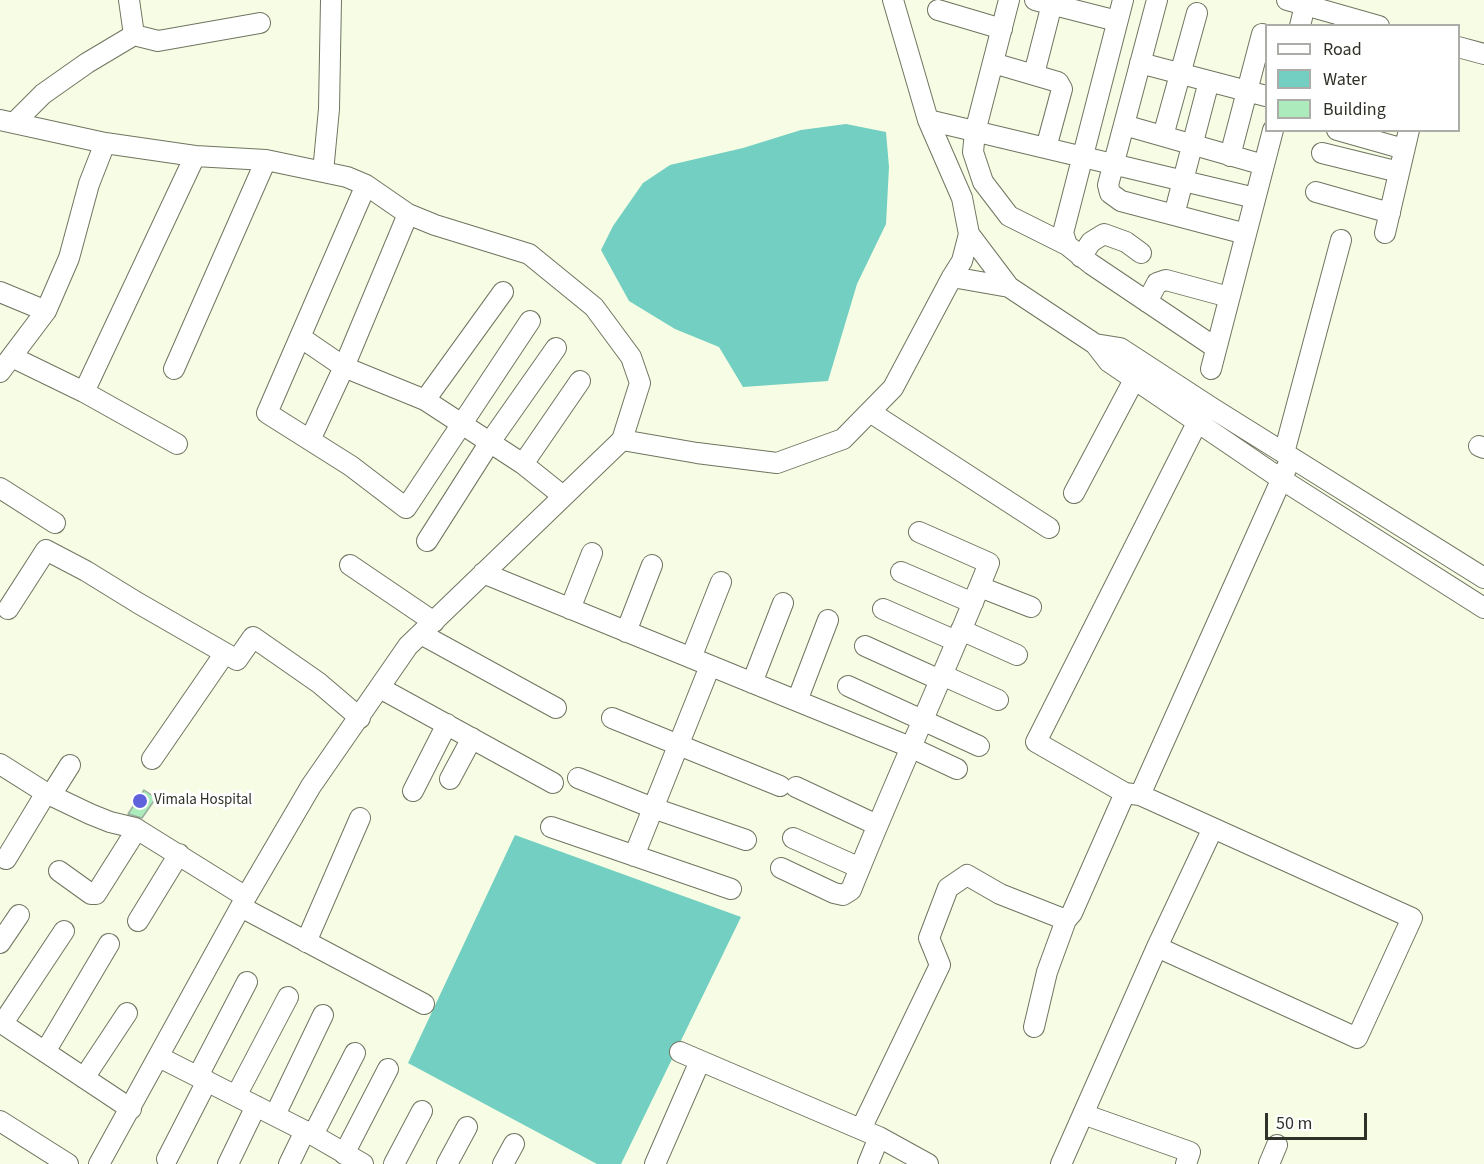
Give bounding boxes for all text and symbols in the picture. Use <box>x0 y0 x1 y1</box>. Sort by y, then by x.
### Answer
legend <box>1265 24 1460 132</box>
text: Road <box>1323 37 1362 62</box>
text: Water <box>1323 67 1367 92</box>
text: Building <box>1323 97 1386 122</box>
marker: Vimala Hospital <box>131 792 149 810</box>
place label: Vimala Hospital <box>154 792 252 810</box>
scale bar <box>1268 1101 1370 1139</box>
text: 50 m <box>1276 1111 1312 1136</box>

